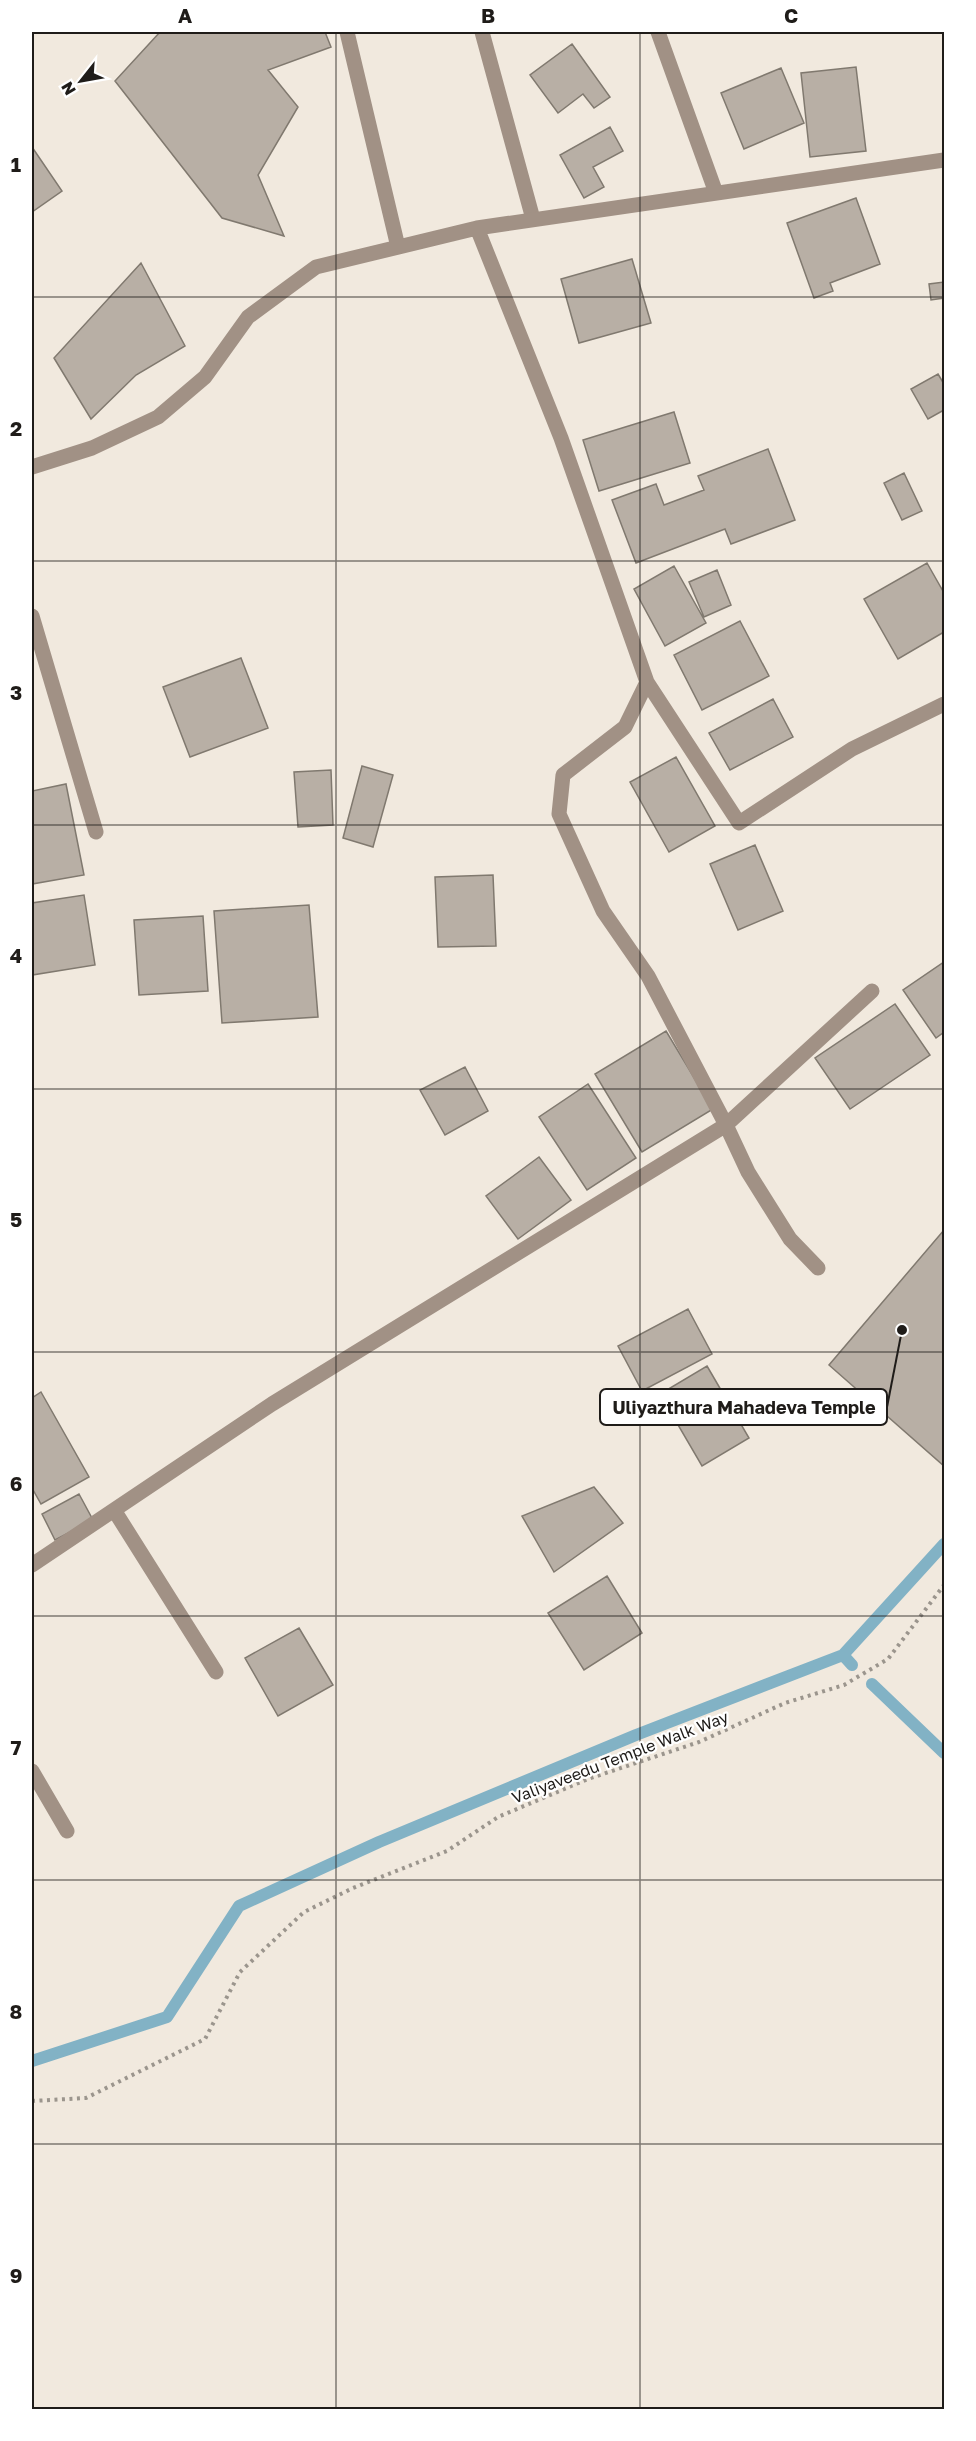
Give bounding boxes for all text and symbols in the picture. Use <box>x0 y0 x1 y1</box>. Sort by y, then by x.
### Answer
text: A <box>178 3 192 27</box>
text: B <box>481 3 495 27</box>
text: C <box>784 3 798 27</box>
north arrow <box>51 51 111 111</box>
text: N <box>56 78 80 99</box>
text: 1 <box>11 152 21 176</box>
text: 2 <box>10 416 22 440</box>
text: 3 <box>10 680 22 704</box>
text: 4 <box>10 943 22 967</box>
text: 5 <box>10 1207 22 1231</box>
callout: Uliyazthura Mahadeva Temple <box>600 1389 887 1425</box>
text: Uliyazthura Mahadeva Temple <box>612 1396 876 1418</box>
text: 6 <box>10 1471 22 1495</box>
street label: Valiyaveedu Temple Walk Way <box>509 1706 731 1808</box>
text: 7 <box>11 1735 22 1759</box>
text: 8 <box>10 1999 22 2023</box>
text: 9 <box>10 2263 22 2287</box>

